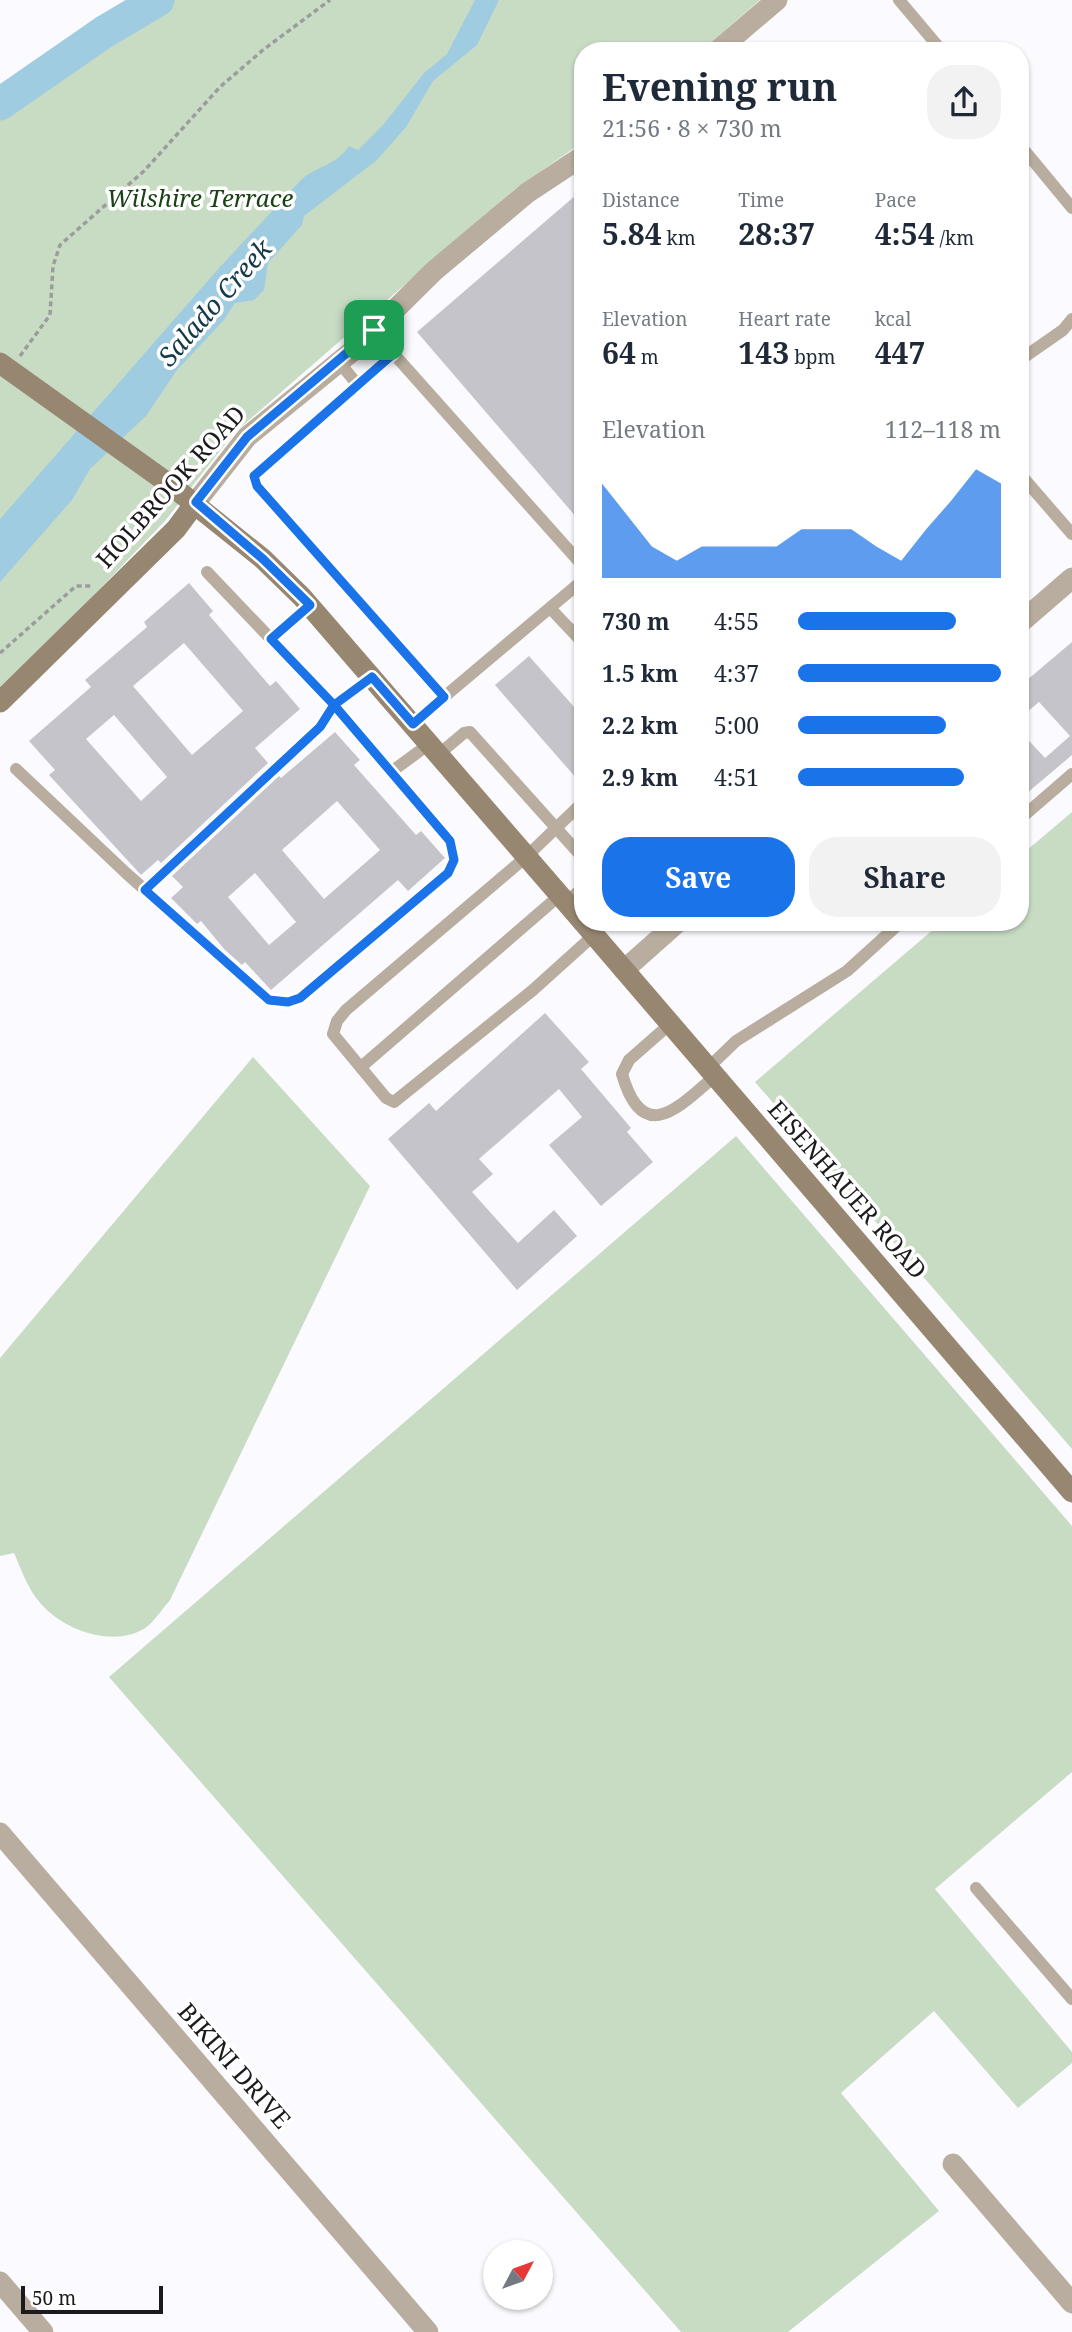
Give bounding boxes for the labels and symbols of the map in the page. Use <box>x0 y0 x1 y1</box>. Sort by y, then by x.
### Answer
park label: Wilshire Terrace <box>107 181 293 214</box>
water label: Salado Creek <box>149 230 280 374</box>
pin <box>344 300 404 360</box>
street label: HOLBROOK ROAD <box>88 398 252 574</box>
street label: EISENHAUER ROAD <box>761 1093 935 1285</box>
street label: BIKINI DRIVE <box>171 1995 299 2135</box>
north arrow <box>483 2240 553 2310</box>
scale bar <box>21 2283 163 2315</box>

